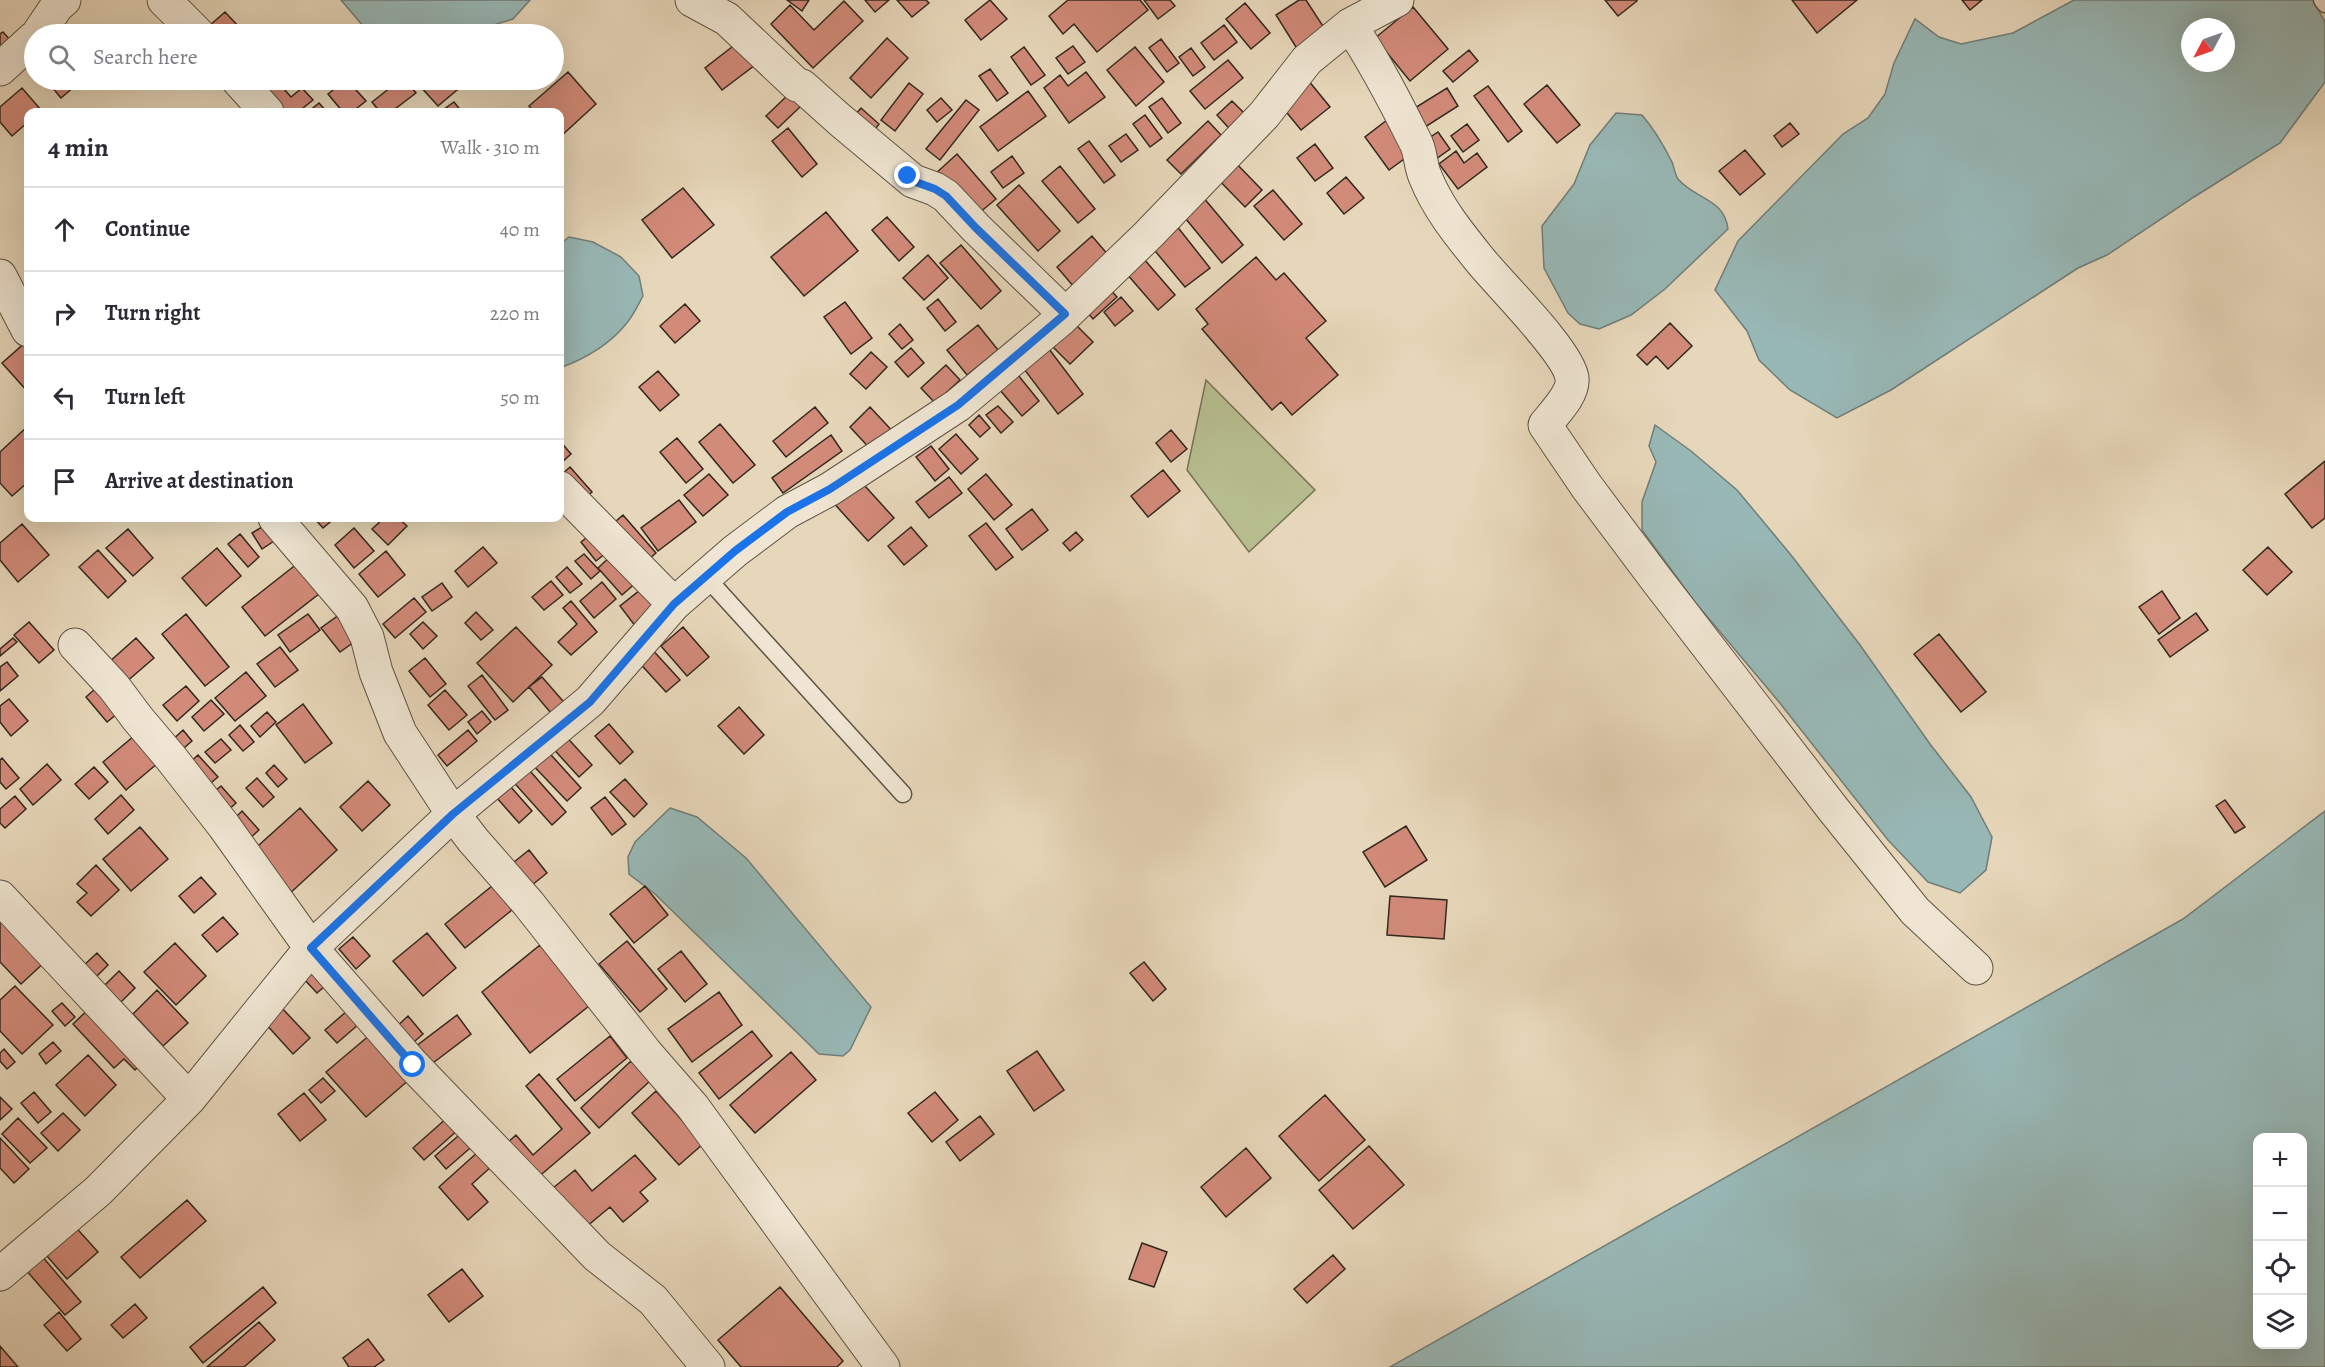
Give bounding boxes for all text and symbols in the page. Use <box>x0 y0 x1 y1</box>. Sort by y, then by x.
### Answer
north arrow <box>2181 18 2235 72</box>
search box <box>24 24 564 90</box>
icon: search <box>45 41 78 74</box>
text: Search here <box>93 42 198 72</box>
text: 4 min <box>48 130 109 165</box>
text: Walk · 310 m <box>441 134 540 161</box>
route end <box>894 162 920 188</box>
icon: ahead <box>48 213 81 246</box>
text: Continue <box>105 214 190 244</box>
text: 40 m <box>500 216 540 243</box>
icon: right <box>48 297 81 330</box>
text: Turn right <box>105 298 201 328</box>
text: 220 m <box>490 300 540 327</box>
icon: left <box>48 381 81 414</box>
text: Turn left <box>105 382 185 412</box>
text: 50 m <box>500 384 540 411</box>
icon: arrive <box>48 465 81 498</box>
text: Arrive at destination <box>105 466 294 496</box>
route start <box>399 1051 425 1077</box>
map controls <box>2253 1133 2307 1349</box>
button: + <box>2253 1133 2307 1187</box>
button: − <box>2253 1187 2307 1241</box>
button: locate <box>2253 1241 2307 1295</box>
button: layers <box>2253 1295 2307 1349</box>

